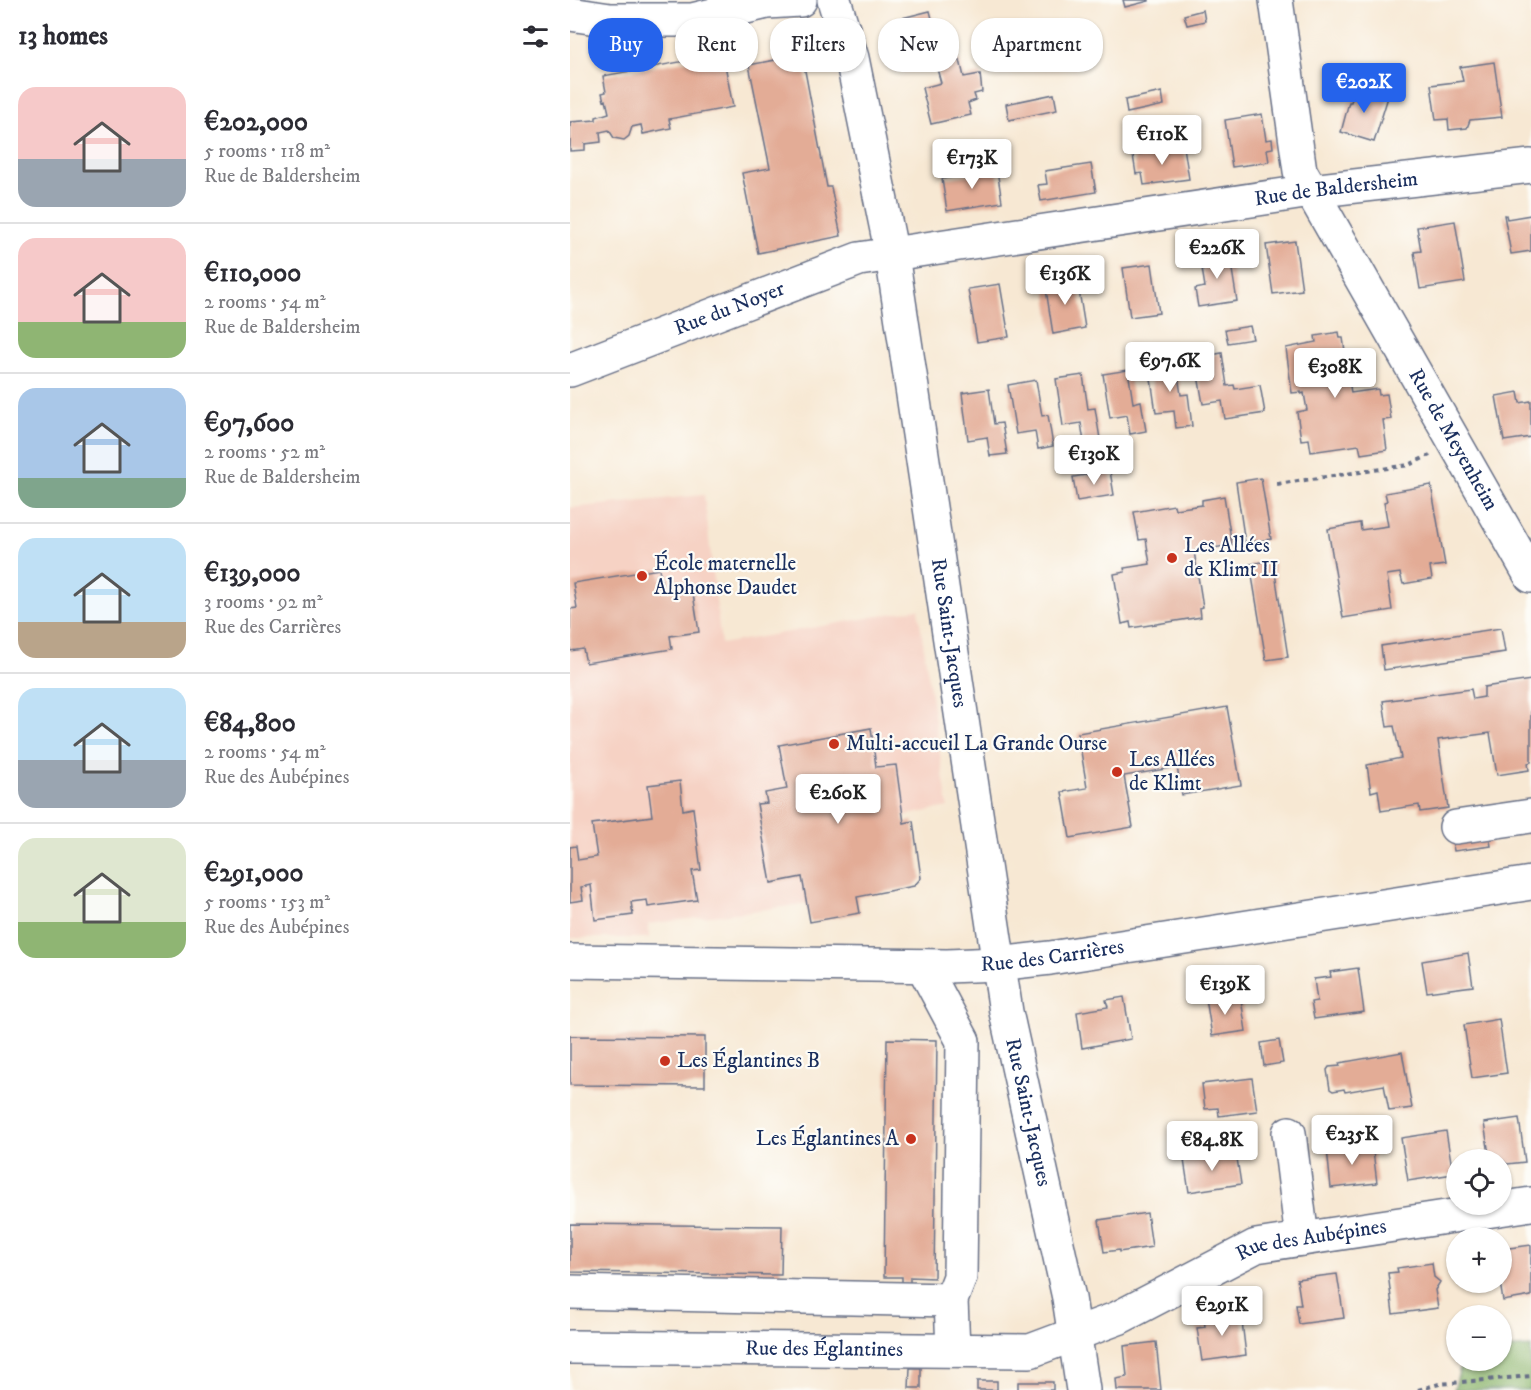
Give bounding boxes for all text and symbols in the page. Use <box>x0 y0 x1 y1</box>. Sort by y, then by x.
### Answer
chip: Buy <box>588 18 663 72</box>
chip: Rent <box>675 18 758 72</box>
chip: Filters <box>770 18 866 72</box>
chip: New <box>878 18 959 72</box>
chip: Apartment <box>971 18 1103 72</box>
text: 13 homes <box>18 20 108 53</box>
icon: filters <box>519 20 552 53</box>
pin: €202K <box>1322 63 1406 114</box>
text: €202K <box>1336 70 1392 95</box>
text: €202,000 <box>204 106 308 139</box>
icon: home <box>66 111 138 183</box>
pin: €110K <box>1120 115 1204 166</box>
text: €110K <box>1136 122 1188 147</box>
text: 5 rooms · 118 m² <box>204 139 330 164</box>
pin: €173K <box>930 139 1014 190</box>
text: €173K <box>946 146 998 171</box>
text: Rue de Baldersheim <box>204 164 361 189</box>
street label: Rue de Baldersheim <box>1253 166 1420 212</box>
pin: €226K <box>1175 229 1259 280</box>
text: €226K <box>1189 236 1245 261</box>
pin: €136K <box>1023 255 1107 306</box>
text: €110,000 <box>204 257 301 290</box>
icon: home <box>66 262 138 334</box>
text: €136K <box>1040 262 1091 287</box>
street label: Rue du Noyer <box>671 276 789 342</box>
text: 2 rooms · 54 m² <box>204 290 326 315</box>
text: Rue de Baldersheim <box>204 315 361 340</box>
pin: €97.6K <box>1121 342 1219 393</box>
pin: €308K <box>1293 348 1377 399</box>
text: €97.6K <box>1139 349 1201 374</box>
text: €308K <box>1308 355 1362 380</box>
street label: Rue de Meyenheim <box>1403 364 1504 515</box>
text: €97,600 <box>204 407 294 440</box>
icon: home <box>66 412 138 484</box>
pin: €130K <box>1052 435 1136 486</box>
text: 2 rooms · 52 m² <box>204 440 325 465</box>
text: €130K <box>1068 442 1120 467</box>
text: Rue de Baldersheim <box>204 465 361 490</box>
place label: Les Allées de Klimt II <box>1184 533 1278 583</box>
place label: École maternelle Alphonse Daudet <box>654 550 797 601</box>
marker: Les Allées de Klimt II <box>1165 551 1179 565</box>
street label: Rue Saint-Jacques <box>925 556 973 710</box>
text: €139,000 <box>204 557 300 590</box>
icon: home <box>66 562 138 634</box>
marker: École maternelle Alphonse Daudet <box>635 569 649 583</box>
text: 3 rooms · 92 m² <box>204 590 323 615</box>
text: Rue des Carrières <box>204 615 341 640</box>
text: €84,800 <box>204 707 296 740</box>
icon: home <box>66 712 138 784</box>
place label: Multi-accueil La Grande Ourse <box>846 731 1107 757</box>
marker: Multi-accueil La Grande Ourse <box>827 737 841 751</box>
text: 2 rooms · 54 m² <box>204 740 326 765</box>
place label: Les Allées de Klimt <box>1129 747 1215 797</box>
text: Rue des Aubépines <box>204 765 349 790</box>
marker: Les Allées de Klimt <box>1110 765 1124 779</box>
pin: €260K <box>796 774 880 825</box>
text: €260K <box>810 781 866 806</box>
text: €291,000 <box>204 857 303 890</box>
icon: home <box>66 862 138 934</box>
text: 5 rooms · 153 m² <box>204 890 330 915</box>
text: Rue des Aubépines <box>204 915 349 940</box>
street label: Rue des Carrières <box>980 934 1126 978</box>
pin: €139K <box>1183 965 1267 1016</box>
text: €139K <box>1200 972 1250 997</box>
street label: Rue Saint-Jacques <box>999 1036 1057 1189</box>
place label: Les Églantines B <box>677 1047 820 1074</box>
marker: Les Églantines B <box>658 1054 672 1068</box>
pin: €235K <box>1310 1115 1394 1166</box>
pin: €84.8K <box>1163 1121 1261 1172</box>
text: €235K <box>1326 1122 1379 1147</box>
place label: Les Églantines A <box>756 1125 900 1152</box>
text: €84.8K <box>1181 1128 1243 1153</box>
marker: Les Églantines A <box>904 1132 918 1146</box>
map controls <box>1446 1149 1512 1371</box>
button: locate <box>1446 1149 1512 1215</box>
street label: Rue des Aubépines <box>1231 1213 1388 1267</box>
button: + <box>1446 1227 1512 1293</box>
pin: €291K <box>1180 1286 1264 1337</box>
text: €291K <box>1196 1293 1248 1318</box>
button: − <box>1446 1305 1512 1371</box>
street label: Rue des Églantines <box>745 1335 903 1363</box>

